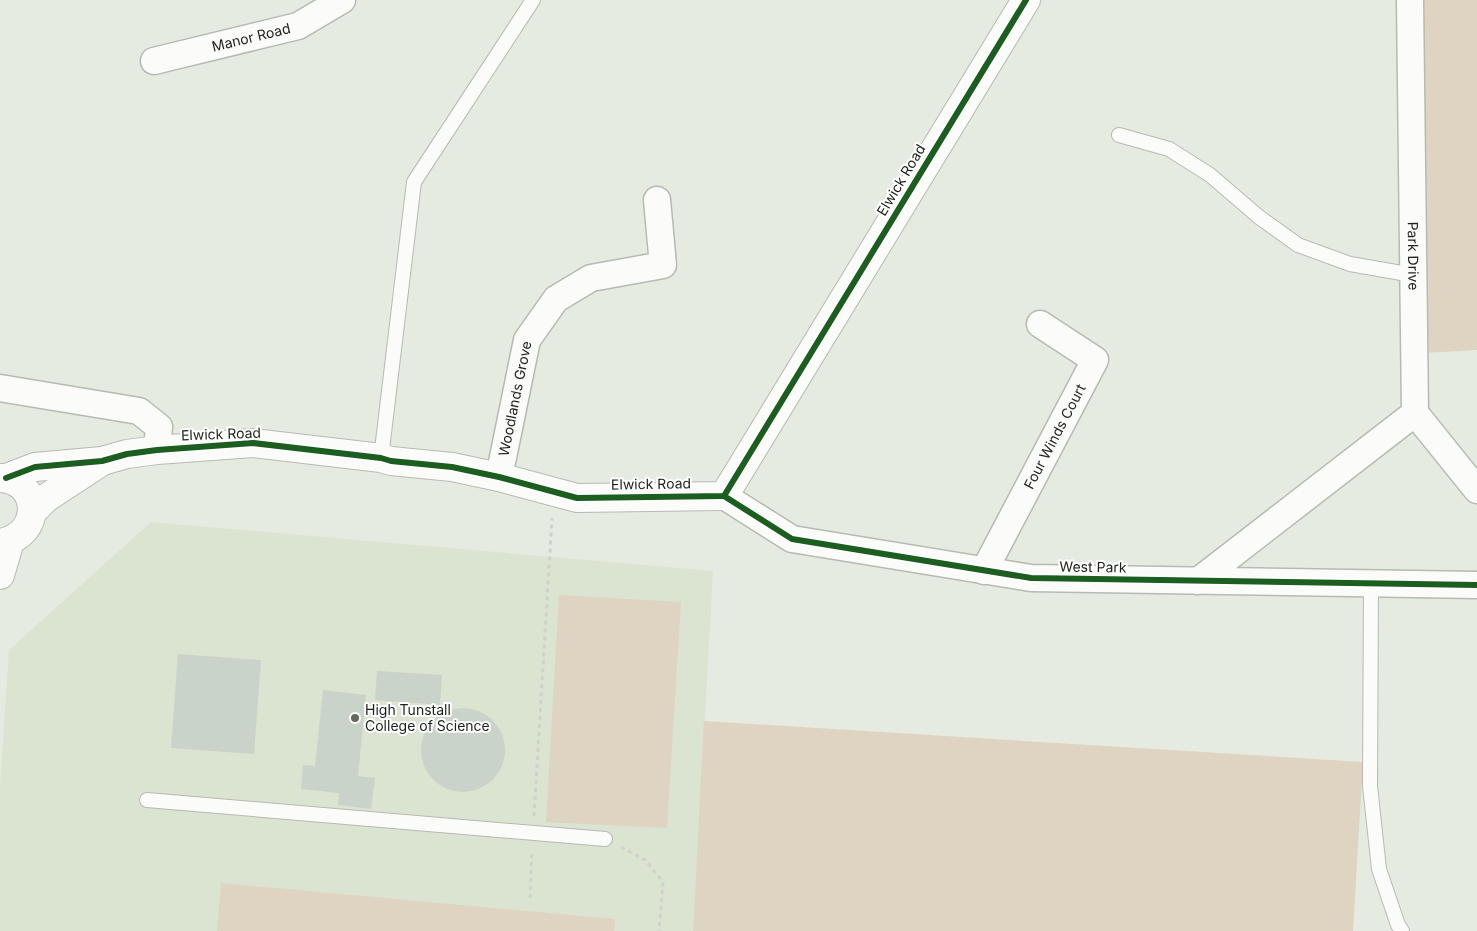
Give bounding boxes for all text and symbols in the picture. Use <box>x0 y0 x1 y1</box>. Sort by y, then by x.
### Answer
street label: Manor Road <box>210 19 292 55</box>
street label: Elwick Road <box>873 141 928 218</box>
street label: Park Drive <box>1405 222 1423 290</box>
street label: Woodlands Grove <box>494 339 535 458</box>
street label: Four Winds Court <box>1020 381 1089 492</box>
street label: Elwick Road <box>181 424 261 443</box>
street label: Elwick Road <box>611 474 691 493</box>
street label: West Park <box>1059 557 1127 576</box>
place label: High Tunstall College of Science <box>365 701 490 734</box>
marker: High Tunstall College of Science <box>349 712 361 724</box>

